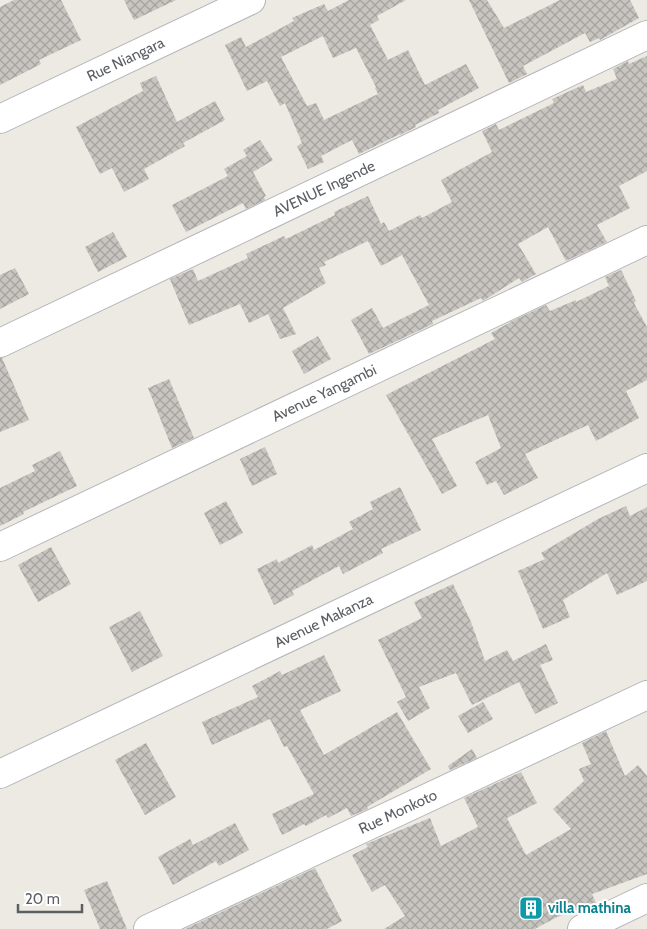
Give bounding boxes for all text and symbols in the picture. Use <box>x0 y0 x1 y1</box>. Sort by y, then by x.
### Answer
street label: Rue Niangara <box>84 33 168 85</box>
street label: AVENUE Ingende <box>270 157 378 221</box>
street label: Avenue Yangambi <box>269 361 379 426</box>
street label: Avenue Makanza <box>272 590 376 652</box>
street label: Rue Monkoto <box>356 786 440 838</box>
scale bar <box>18 882 81 914</box>
text: 20 m <box>25 890 60 908</box>
building icon: villa mathina <box>518 895 544 921</box>
place label: villa mathina <box>548 899 631 917</box>

